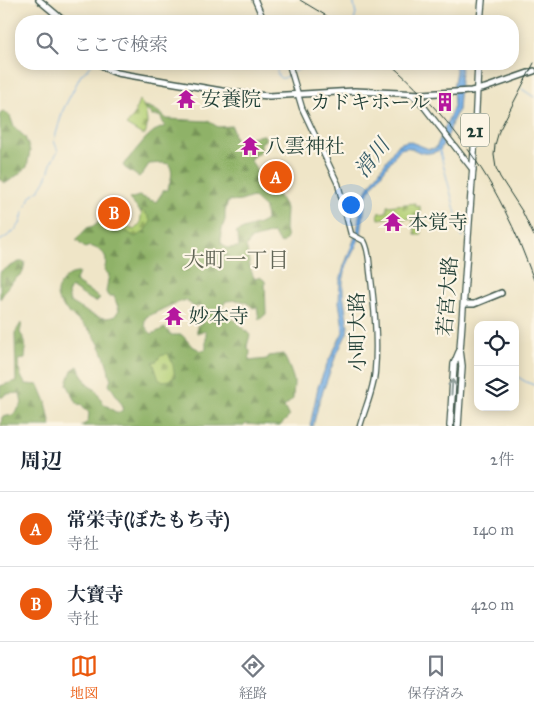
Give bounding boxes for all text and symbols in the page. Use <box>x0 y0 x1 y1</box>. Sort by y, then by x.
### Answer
search box <box>15 15 519 70</box>
icon: search <box>33 29 61 57</box>
text: ここで検索 <box>73 33 168 56</box>
place label: 安養院 <box>201 87 261 111</box>
temple icon: 安養院 <box>175 88 197 110</box>
place label: カドキホール <box>310 90 430 114</box>
building icon: カドキホール <box>434 91 456 113</box>
road number: 21 <box>461 114 489 146</box>
water label: 滑川 <box>349 132 396 183</box>
place label: 八雲神社 <box>265 134 345 158</box>
temple icon: 八雲神社 <box>239 135 261 157</box>
pin: A <box>260 158 292 196</box>
your location <box>338 192 364 218</box>
pin: B <box>98 194 130 232</box>
place label: 本覚寺 <box>408 210 468 234</box>
temple icon: 本覚寺 <box>382 211 404 233</box>
district label: 大町一丁目 <box>184 247 289 273</box>
street label: 若宮大路 <box>432 255 462 337</box>
street label: 小町大路 <box>344 292 370 372</box>
place label: 妙本寺 <box>189 304 249 328</box>
temple icon: 妙本寺 <box>163 305 185 327</box>
map controls <box>474 321 519 411</box>
button: locate <box>474 321 519 366</box>
button: layers <box>474 366 519 411</box>
one-way arrow <box>448 380 457 396</box>
text: 周辺 <box>20 448 62 474</box>
text: 2件 <box>490 450 514 469</box>
text: 常栄寺(ぼたもち寺) <box>67 508 230 531</box>
text: A <box>31 520 41 539</box>
text: 140 m <box>473 520 514 539</box>
text: 寺社 <box>67 534 99 553</box>
text: 大寶寺 <box>67 583 124 606</box>
text: B <box>31 595 41 614</box>
text: 420 m <box>471 595 514 614</box>
text: 寺社 <box>67 609 99 628</box>
tab: 地図 <box>70 652 98 702</box>
tab: 経路 <box>239 652 267 702</box>
tab: 保存済み <box>408 652 464 702</box>

